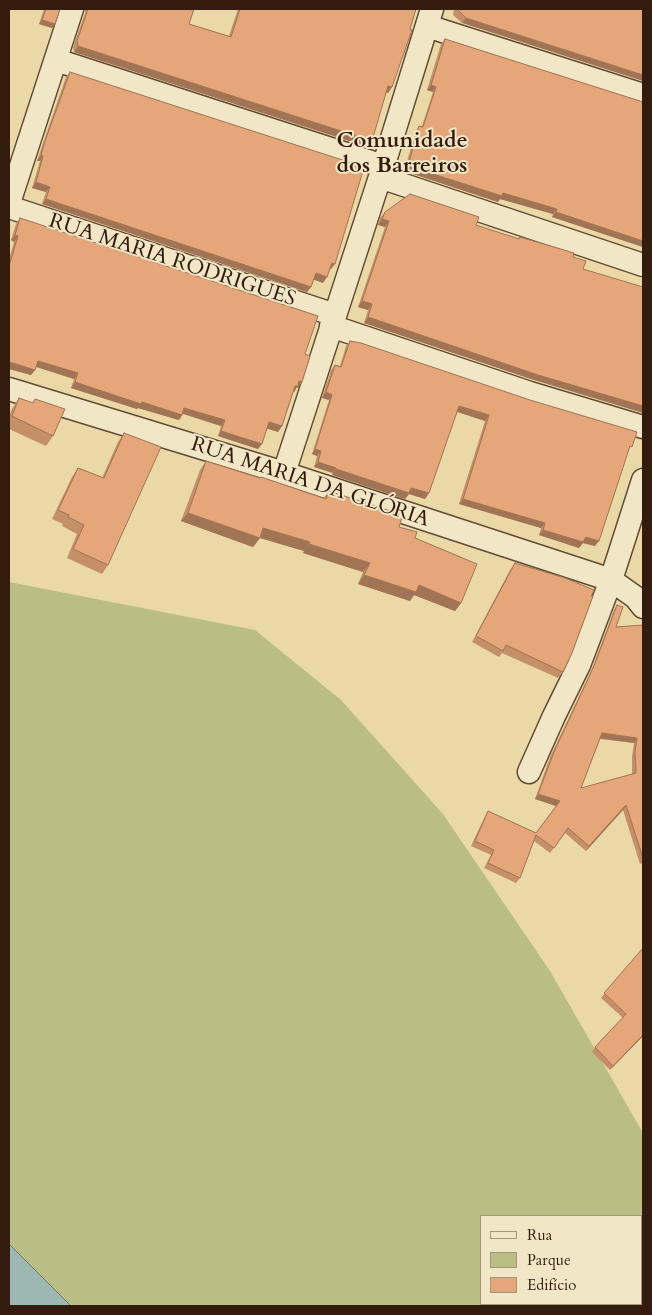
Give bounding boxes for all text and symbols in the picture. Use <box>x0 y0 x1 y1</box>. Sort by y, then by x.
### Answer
district label: Comunidade dos Barreiros <box>336 129 468 180</box>
street label: RUA MARIA RODRIGUES <box>45 209 299 313</box>
street label: RUA MARIA DA GLÓRIA <box>188 432 432 534</box>
legend <box>480 1215 642 1305</box>
text: Rua <box>527 1225 552 1245</box>
text: Parque <box>527 1250 571 1270</box>
text: Edifício <box>527 1275 576 1295</box>

